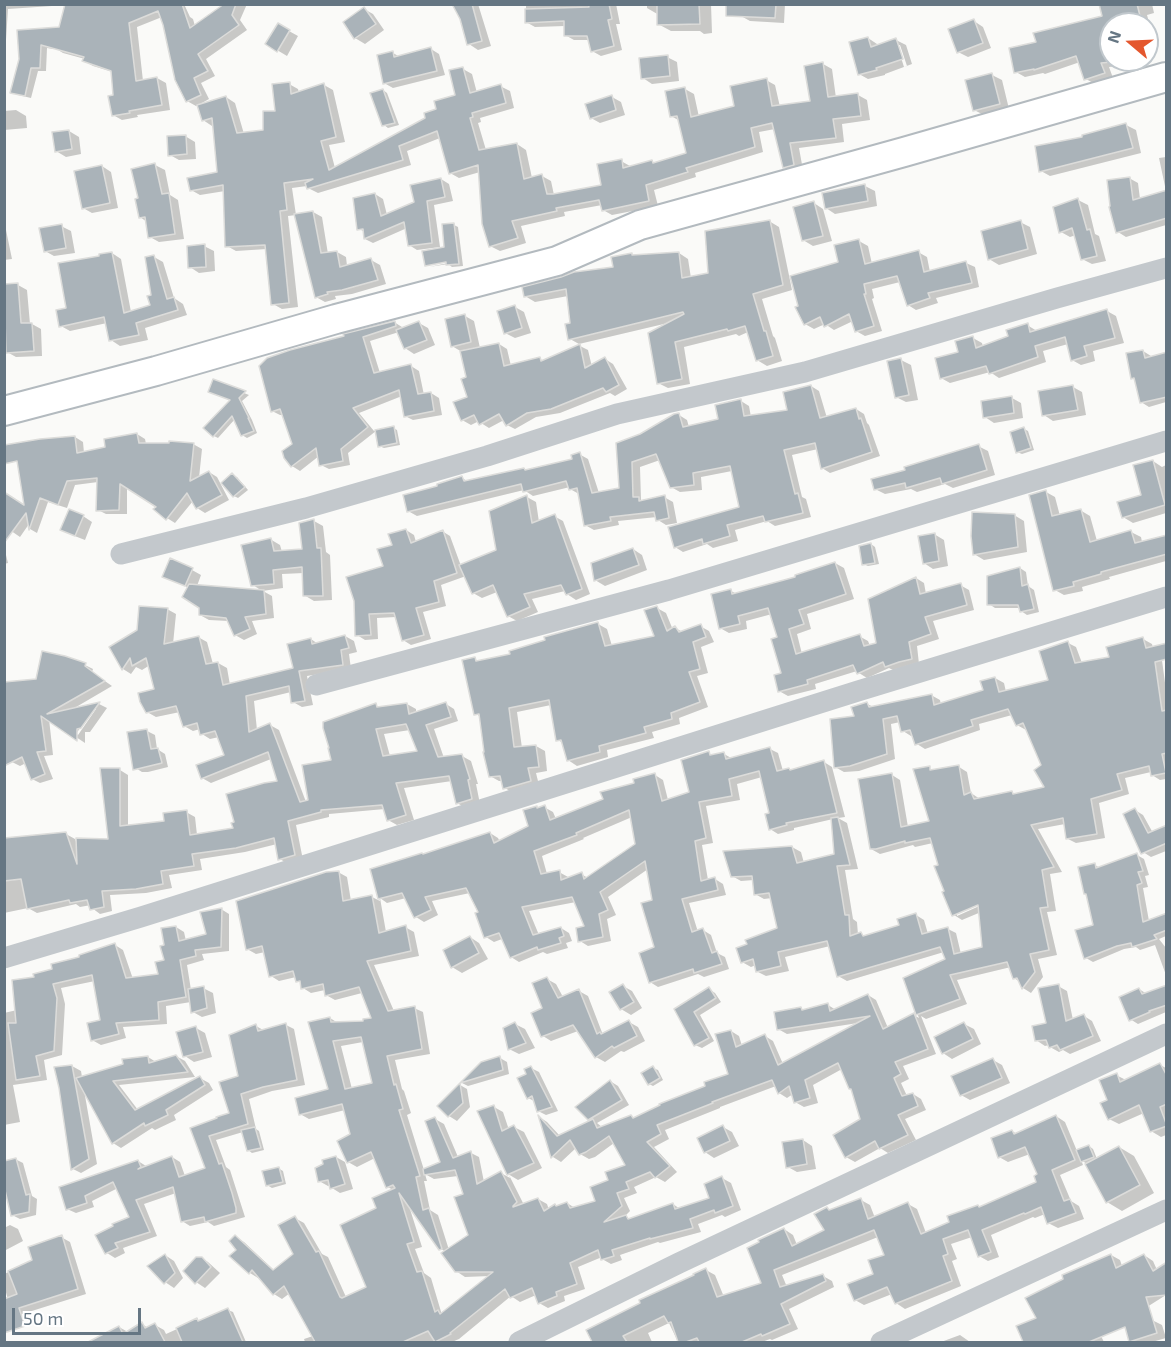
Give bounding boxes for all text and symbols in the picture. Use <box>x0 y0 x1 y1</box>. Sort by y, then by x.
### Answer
north arrow <box>1099 12 1159 72</box>
text: N <box>1103 28 1124 45</box>
scale bar <box>15 1296 144 1334</box>
text: 50 m <box>23 1307 63 1329</box>

